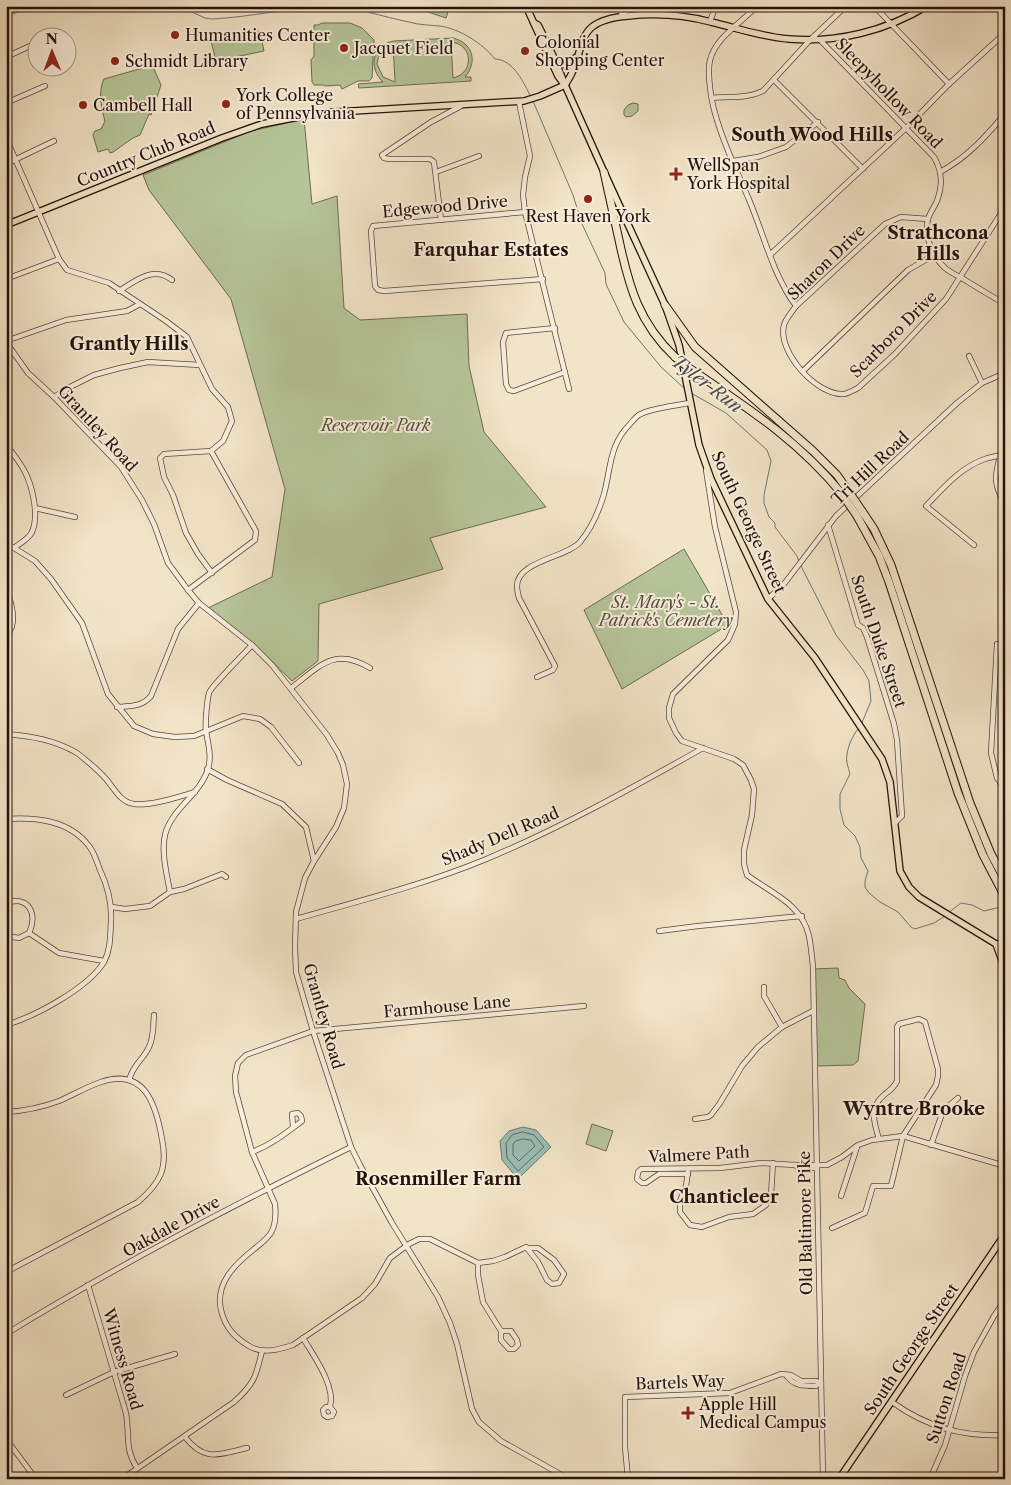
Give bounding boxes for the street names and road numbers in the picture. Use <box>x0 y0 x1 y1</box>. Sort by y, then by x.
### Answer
street label: Sleepyhollow Road <box>831 34 947 153</box>
street label: Country Club Road <box>74 117 218 191</box>
street label: Edgewood Drive <box>381 191 509 221</box>
street label: Sharon Drive <box>783 220 869 304</box>
street label: Scarboro Drive <box>845 286 941 382</box>
street label: Grantley Road <box>54 381 142 475</box>
street label: Tri Hill Road <box>827 427 913 509</box>
street label: South George Street <box>707 448 791 597</box>
street label: South Duke Street <box>847 572 911 710</box>
street label: Shady Dell Road <box>438 802 562 870</box>
street label: Grantley Road <box>299 961 349 1072</box>
street label: Farmhouse Lane <box>383 990 511 1022</box>
street label: Valmere Path <box>647 1141 750 1167</box>
street label: Old Baltimore Pike <box>794 1151 816 1295</box>
street label: Oakdale Drive <box>119 1191 223 1261</box>
street label: South George Street <box>860 1279 963 1419</box>
street label: Witness Road <box>99 1305 147 1412</box>
street label: Sutton Road <box>922 1350 970 1446</box>
street label: Bartels Way <box>635 1370 726 1394</box>

